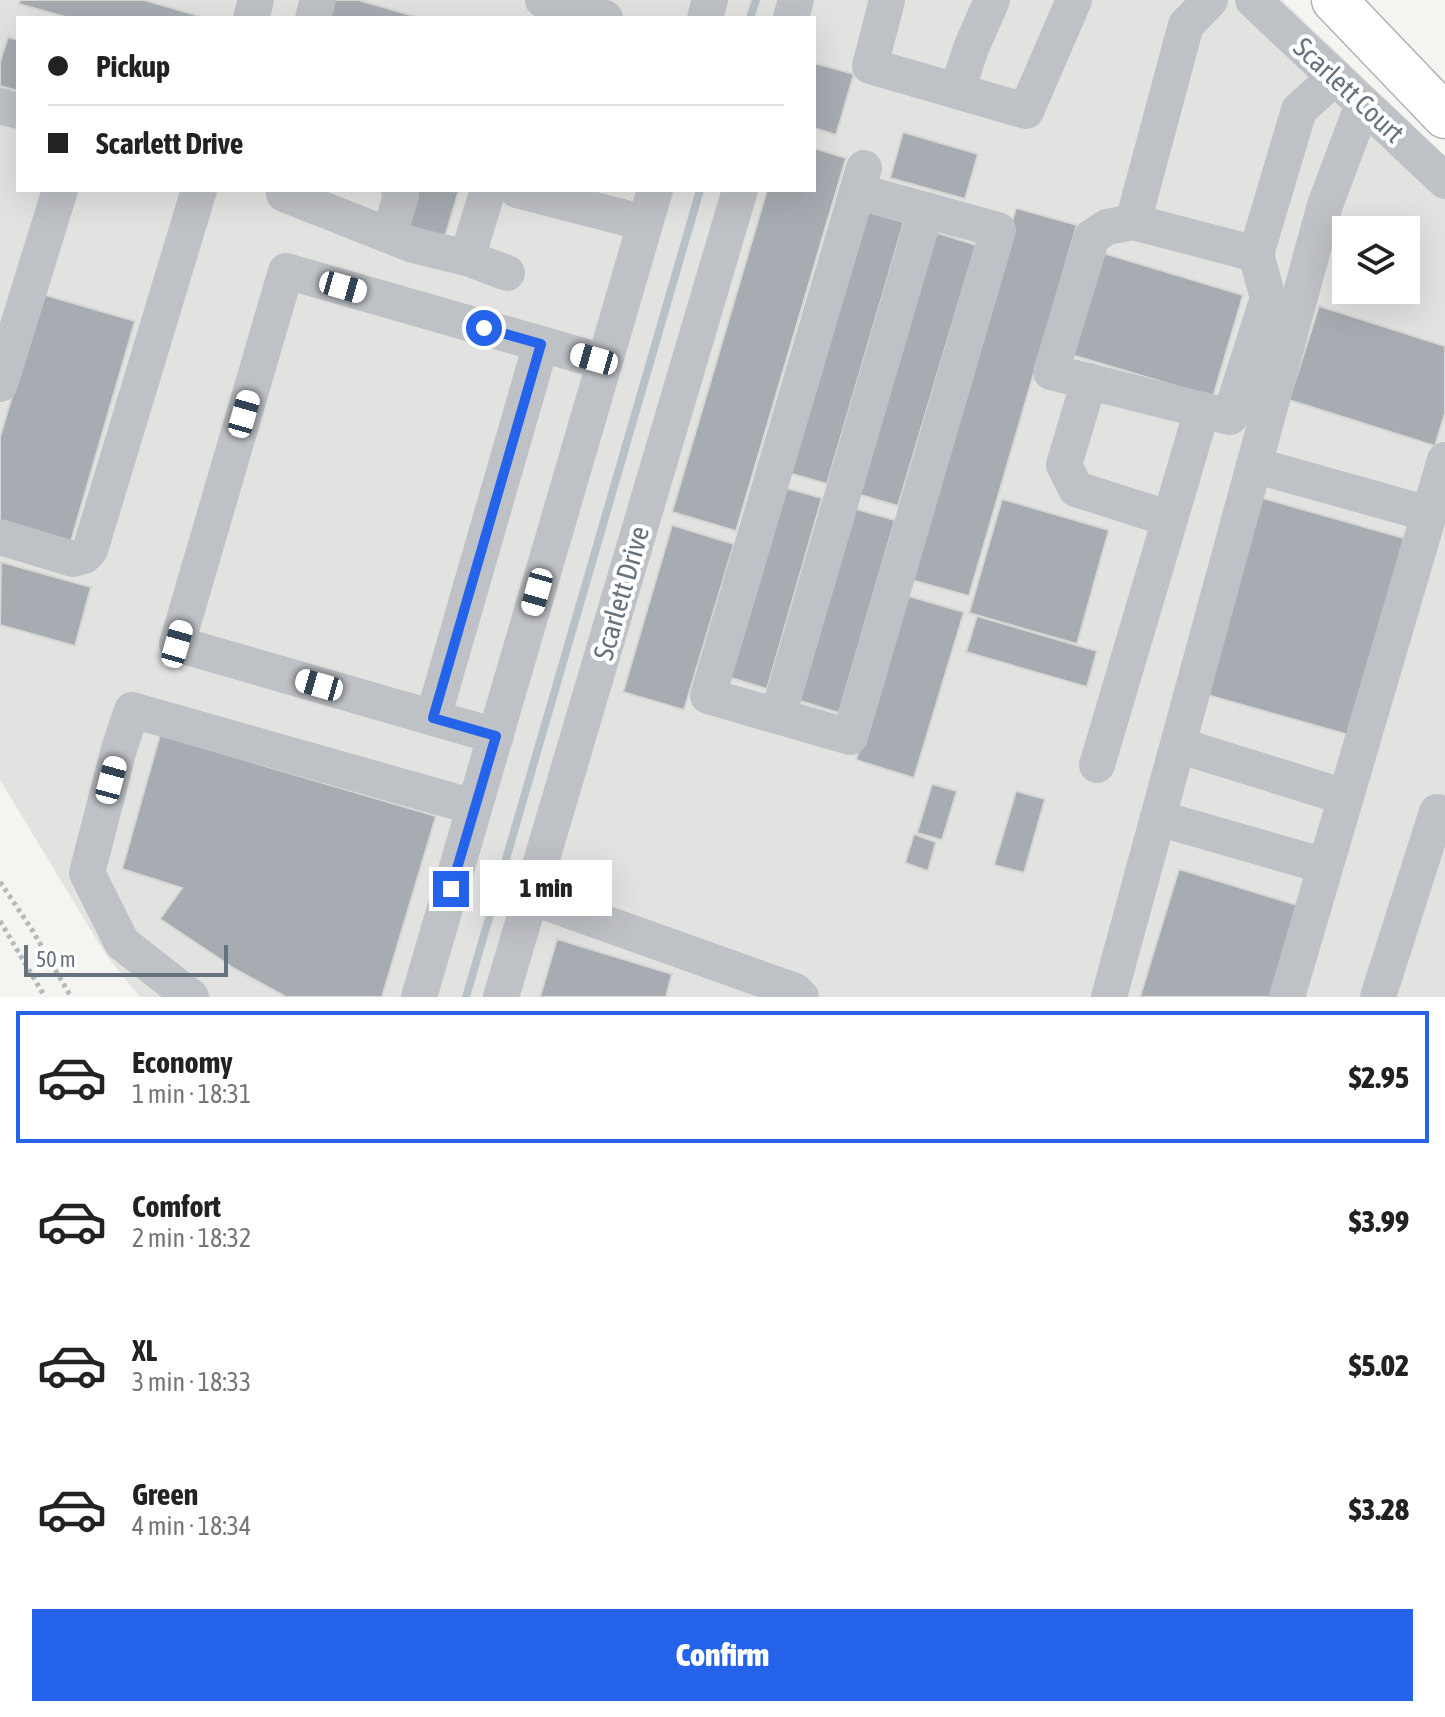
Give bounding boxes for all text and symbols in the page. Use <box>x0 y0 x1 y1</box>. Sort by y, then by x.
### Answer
street label: Scarlett Court <box>1287 31 1411 149</box>
text: Pickup <box>96 49 170 83</box>
text: Scarlett Drive <box>96 126 243 160</box>
map controls <box>1332 216 1420 304</box>
button: layers <box>1332 216 1420 304</box>
car <box>317 269 369 305</box>
route start <box>466 310 502 346</box>
car <box>568 341 620 377</box>
car <box>226 388 262 440</box>
street label: Scarlett Drive <box>587 522 655 664</box>
car <box>519 566 555 618</box>
car <box>159 618 195 670</box>
car <box>293 667 345 703</box>
car <box>93 754 129 806</box>
callout: 1 min <box>479 861 611 917</box>
route end <box>433 871 469 907</box>
text: 1 min <box>519 873 573 903</box>
scale bar <box>24 941 228 977</box>
text: 50 m <box>36 946 76 972</box>
icon: car <box>36 1041 108 1113</box>
text: Economy <box>132 1045 233 1079</box>
text: $2.95 <box>1349 1060 1409 1094</box>
text: 1 min · 18:31 <box>132 1079 251 1109</box>
icon: car <box>36 1185 108 1257</box>
text: Comfort <box>132 1189 221 1223</box>
text: $3.99 <box>1349 1204 1409 1238</box>
text: 2 min · 18:32 <box>132 1223 251 1253</box>
icon: car <box>36 1329 108 1401</box>
text: XL <box>132 1333 157 1367</box>
text: $5.02 <box>1349 1348 1409 1382</box>
text: 3 min · 18:33 <box>132 1367 251 1397</box>
icon: car <box>36 1473 108 1545</box>
text: Green <box>132 1477 198 1511</box>
text: $3.28 <box>1349 1492 1409 1526</box>
text: 4 min · 18:34 <box>132 1511 251 1541</box>
button: Confirm <box>32 1609 1413 1701</box>

